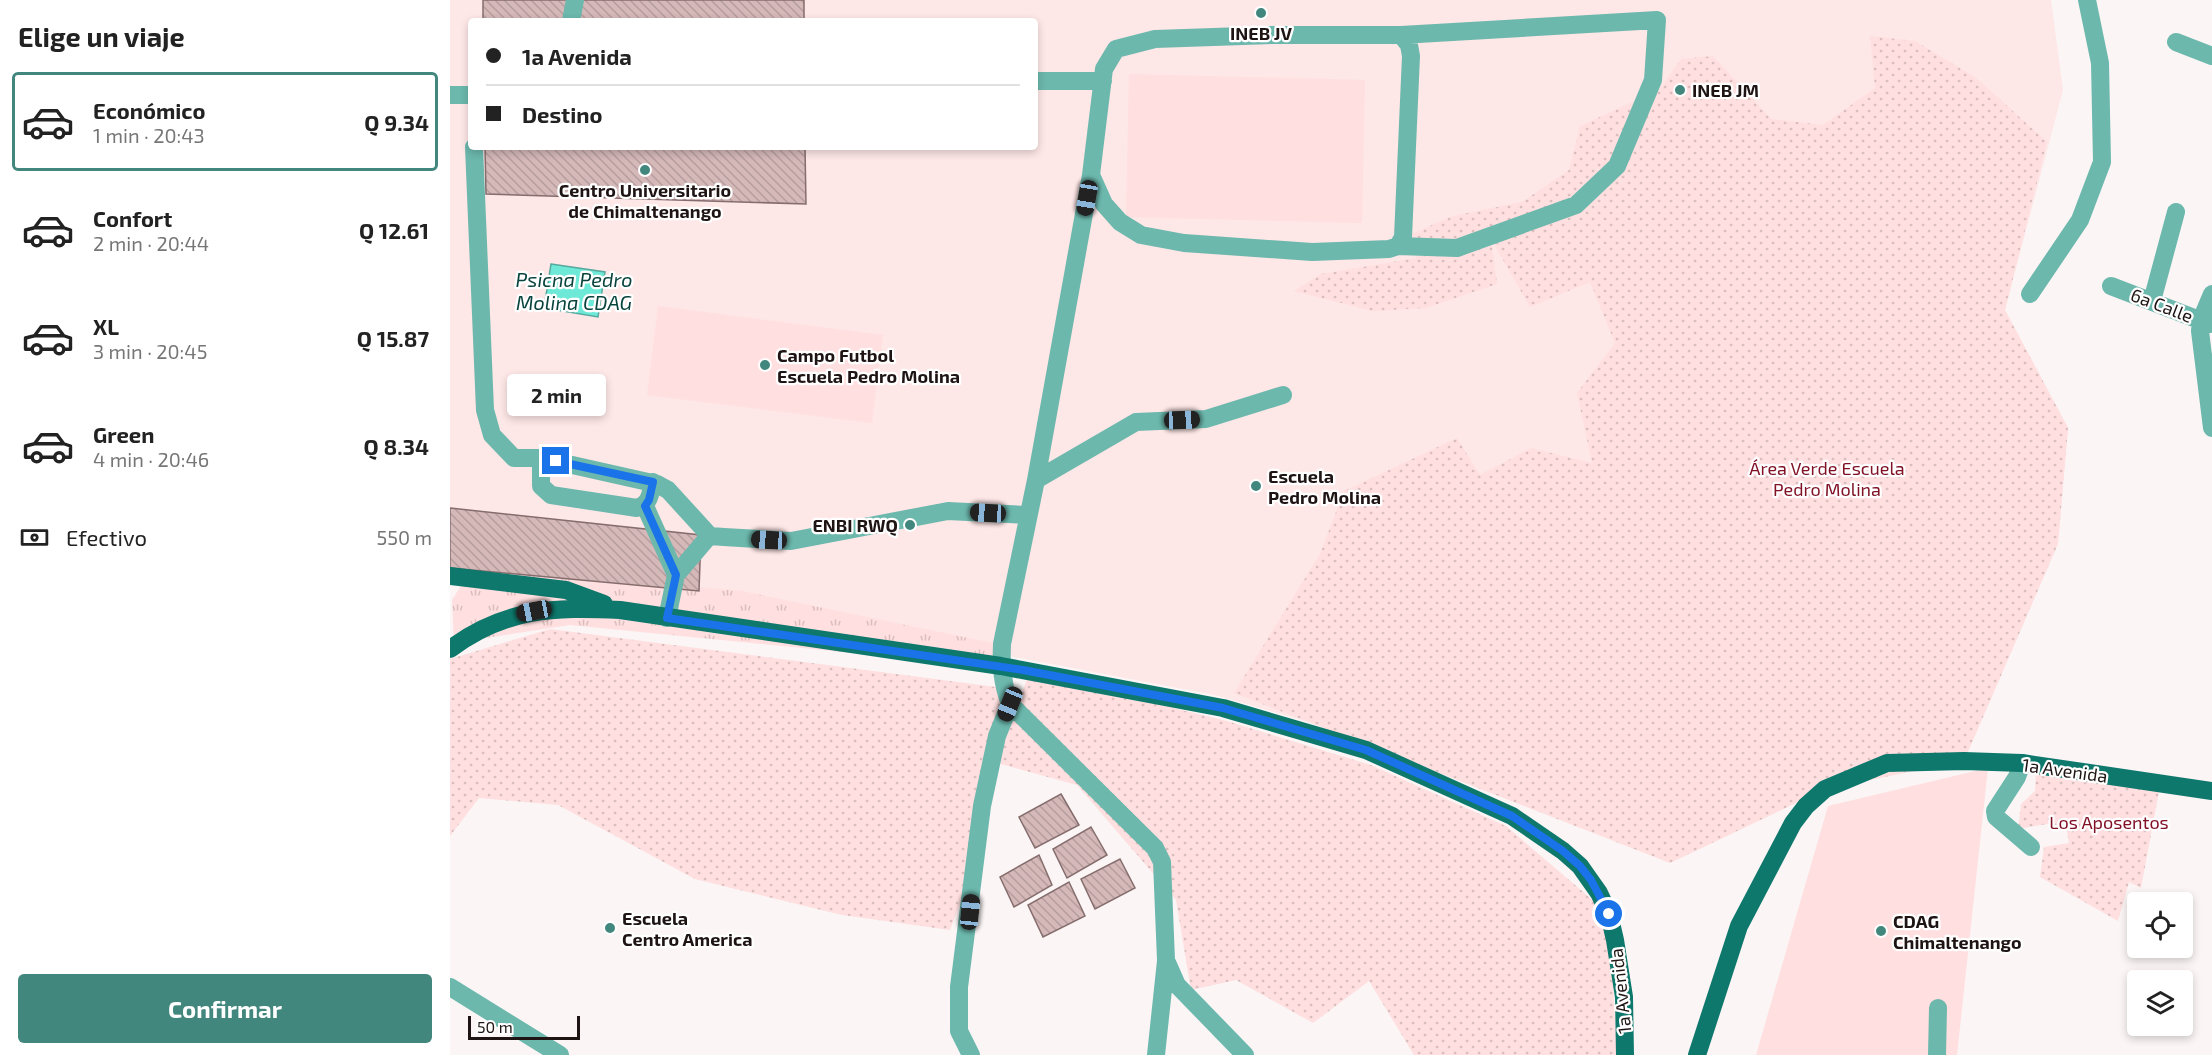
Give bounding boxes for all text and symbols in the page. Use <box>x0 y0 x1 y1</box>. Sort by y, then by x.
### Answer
marker: INEB JV <box>1254 6 1268 20</box>
text: Elige un viaje <box>18 20 185 52</box>
place label: INEB JV <box>1230 22 1292 44</box>
text: 1a Avenida <box>522 43 632 69</box>
place label: INEB JM <box>1692 79 1759 101</box>
marker: INEB JM <box>1673 83 1687 97</box>
icon: car <box>21 95 75 149</box>
text: Económico <box>93 97 205 123</box>
text: Destino <box>522 101 602 127</box>
text: Q 9.34 <box>364 109 429 135</box>
text: 1 min · 20:43 <box>93 123 205 147</box>
marker: Centro Universitario de Chimaltenango <box>638 163 652 177</box>
place label: Centro Universitario de Chimaltenango <box>559 179 731 222</box>
car <box>1075 179 1099 217</box>
icon: car <box>21 203 75 257</box>
text: Confort <box>93 205 172 231</box>
text: Q 12.61 <box>359 217 429 243</box>
text: 2 min · 20:44 <box>93 231 209 255</box>
water label: Psicna Pedro Molina CDAG <box>516 267 632 314</box>
street label: 6a Calle <box>2128 283 2196 327</box>
icon: car <box>21 311 75 365</box>
text: XL <box>93 313 119 339</box>
text: Q 15.87 <box>357 325 429 351</box>
text: 3 min · 20:45 <box>93 339 207 363</box>
place label: Campo Futbol Escuela Pedro Molina <box>777 344 960 387</box>
marker: Campo Futbol Escuela Pedro Molina <box>758 358 772 372</box>
callout: 2 min <box>507 374 606 416</box>
text: 2 min <box>531 383 582 407</box>
car <box>1164 410 1200 430</box>
icon: car <box>21 419 75 473</box>
text: Green <box>93 421 155 447</box>
text: Q 8.34 <box>364 433 429 459</box>
text: 4 min · 20:46 <box>93 447 209 471</box>
route end <box>542 447 569 474</box>
park label: Área Verde Escuela Pedro Molina <box>1749 457 1905 500</box>
place label: Escuela Pedro Molina <box>1268 465 1381 508</box>
marker: Escuela Pedro Molina <box>1249 479 1263 493</box>
car <box>970 503 1006 523</box>
place label: ENBI RWQ <box>812 514 898 536</box>
marker: ENBI RWQ <box>903 518 917 532</box>
icon: cash <box>18 521 51 554</box>
text: Efectivo <box>66 524 147 550</box>
text: 550 m <box>377 525 432 549</box>
car <box>751 530 787 550</box>
car <box>515 599 553 623</box>
car <box>995 684 1025 724</box>
street label: 1a Avenida <box>2021 753 2109 787</box>
park label: Los Aposentos <box>2049 811 2169 833</box>
map controls <box>2127 892 2193 1036</box>
button: locate <box>2127 892 2193 958</box>
car <box>959 893 981 931</box>
route start <box>1595 900 1622 927</box>
place label: Escuela Centro America <box>622 907 752 950</box>
place label: CDAG Chimaltenango <box>1893 910 2022 953</box>
marker: Escuela Centro America <box>603 921 617 935</box>
marker: CDAG Chimaltenango <box>1874 924 1888 938</box>
street label: 1a Avenida <box>1605 947 1635 1035</box>
button: layers <box>2127 970 2193 1036</box>
button: Confirmar <box>18 974 432 1043</box>
scale bar <box>468 1013 580 1040</box>
text: 50 m <box>477 1017 513 1036</box>

